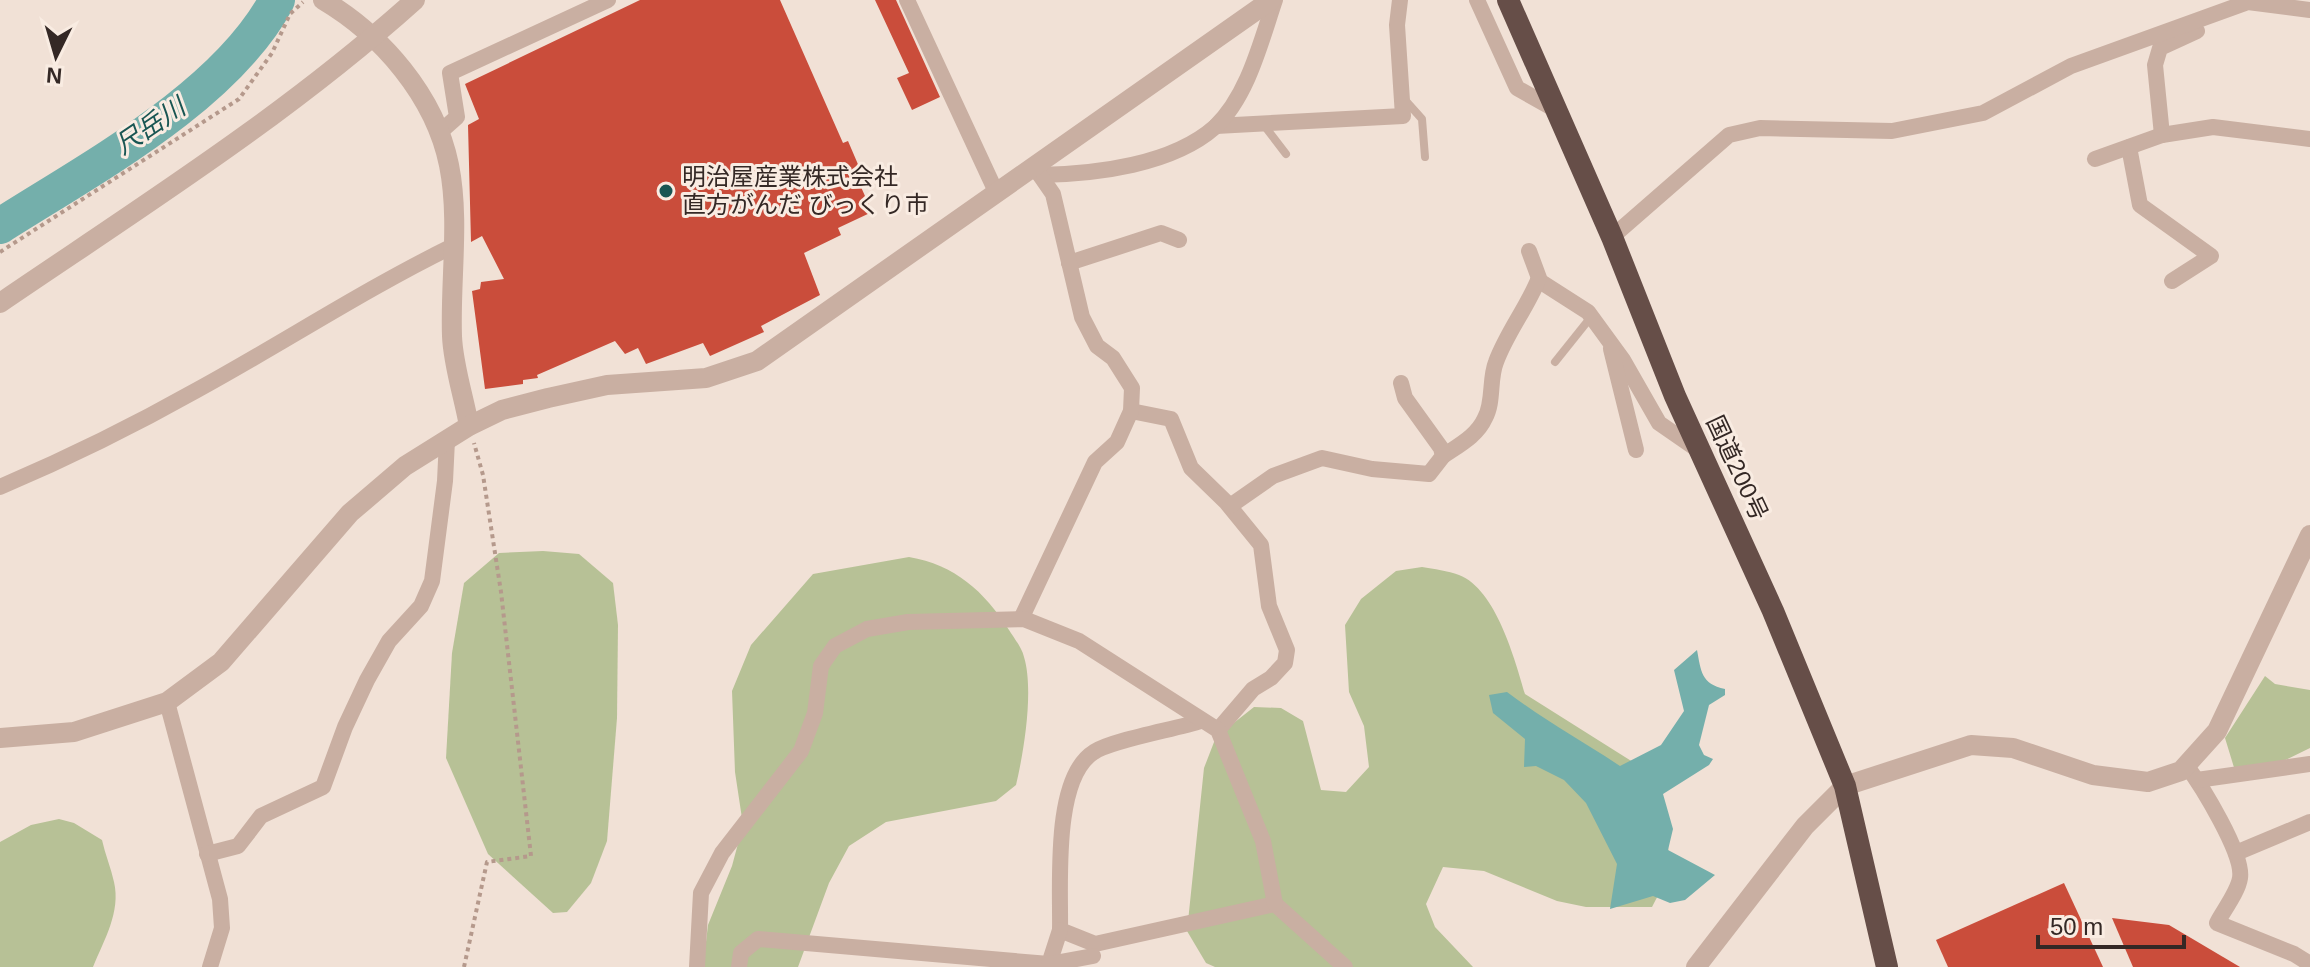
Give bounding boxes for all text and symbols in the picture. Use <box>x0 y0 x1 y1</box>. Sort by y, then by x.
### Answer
north arrow <box>16 16 96 96</box>
text: N <box>45 62 63 89</box>
water label: 尺岳川 <box>109 90 193 160</box>
place label: 明治屋産業株式会社 直方がんだ びっくり市 <box>682 163 929 218</box>
marker: 明治屋産業株式会社 直方がんだ びっくり市 <box>657 182 675 200</box>
street label: 国道200号 <box>1702 411 1773 524</box>
scale bar <box>2038 899 2184 949</box>
text: 50 m <box>2050 913 2103 940</box>

